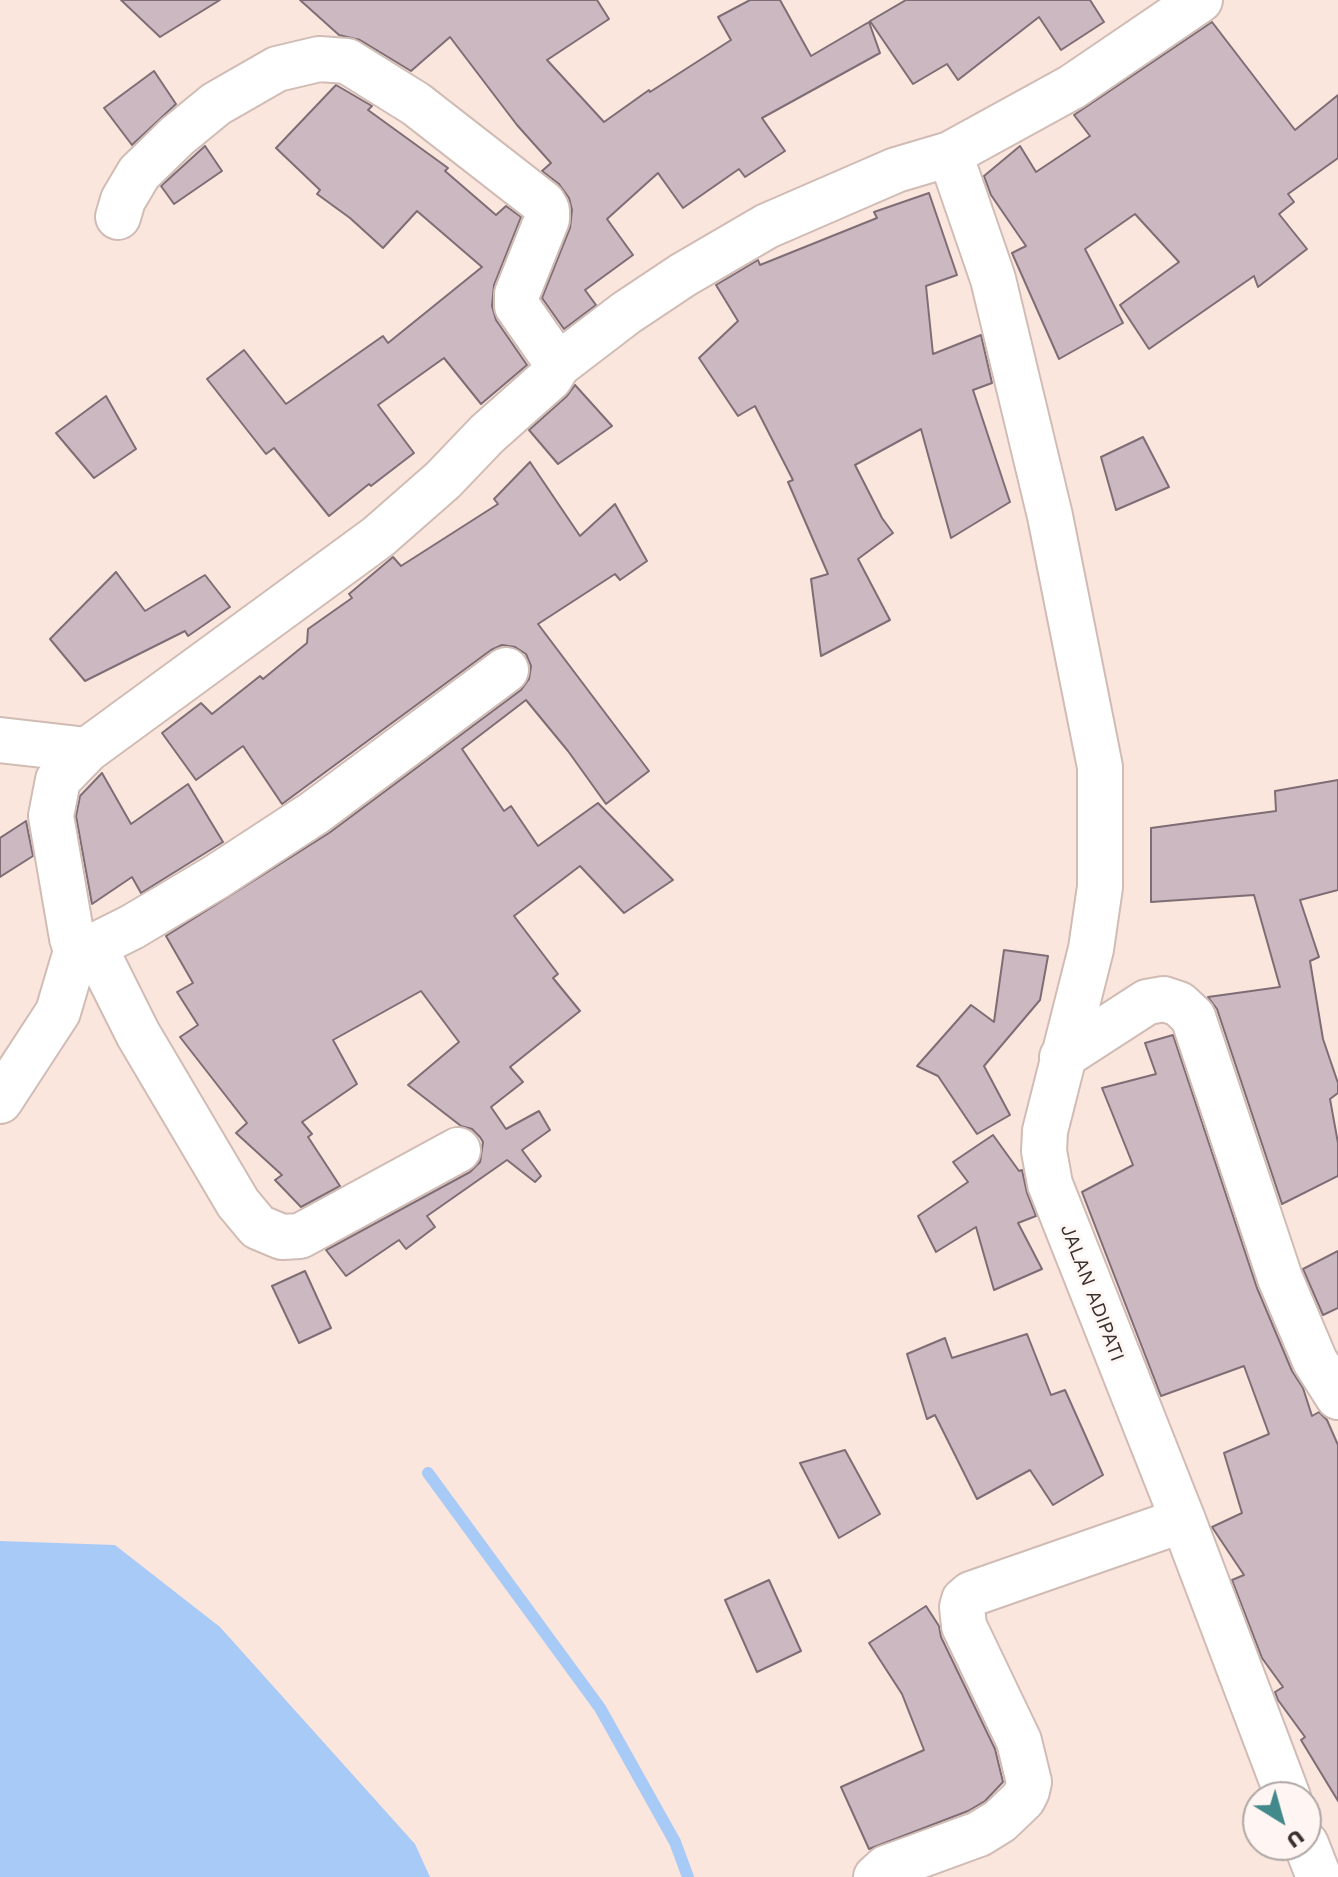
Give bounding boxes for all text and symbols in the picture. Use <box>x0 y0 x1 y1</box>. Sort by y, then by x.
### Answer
street label: JALAN ADIPATI <box>1055 1221 1129 1365</box>
north arrow <box>1242 1781 1322 1861</box>
text: U <box>1282 1824 1309 1854</box>

